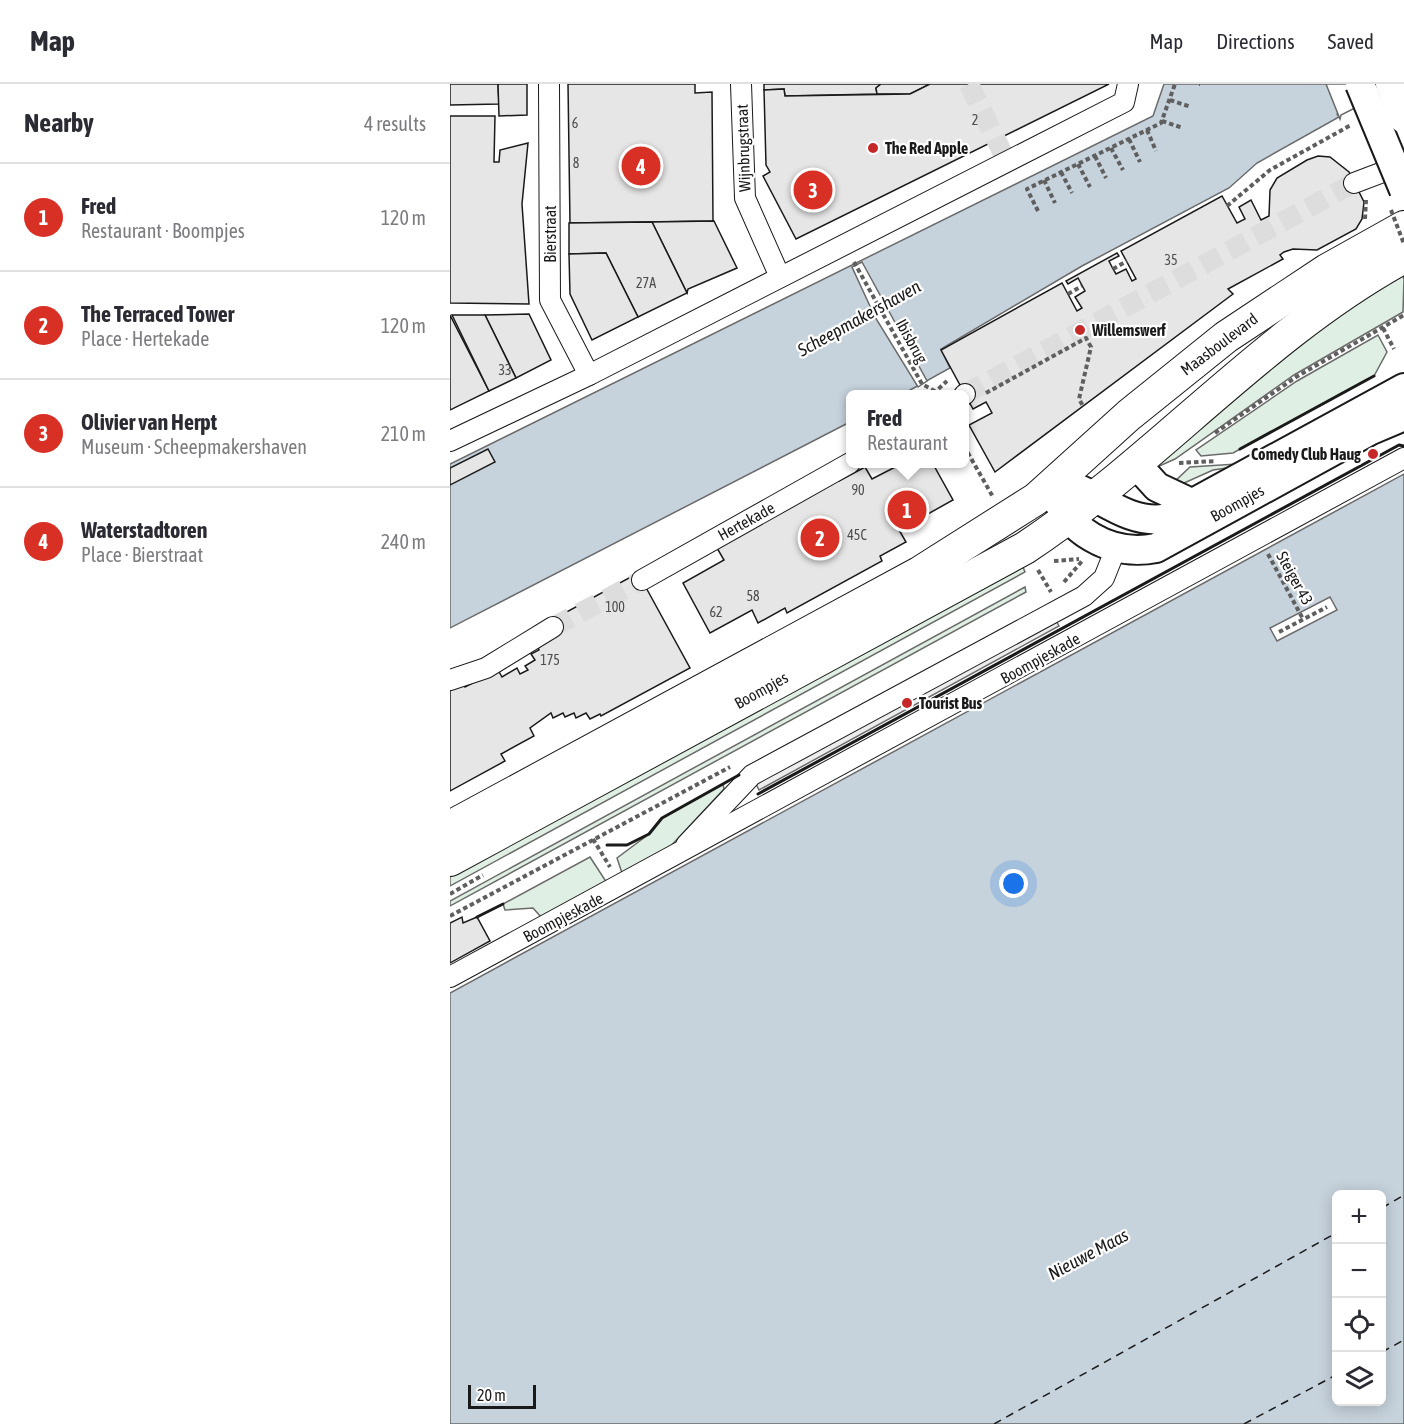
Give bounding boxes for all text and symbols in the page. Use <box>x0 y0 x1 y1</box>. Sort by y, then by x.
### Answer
text: Map <box>30 25 75 57</box>
text: Map <box>1149 29 1183 53</box>
text: Directions <box>1216 29 1295 53</box>
text: Saved <box>1328 29 1374 53</box>
street label: Wijnbrugstraat <box>732 103 755 192</box>
text: Nearby <box>24 108 94 138</box>
text: 4 results <box>364 112 426 135</box>
house number: 2 <box>972 112 978 128</box>
house number: 6 <box>572 115 579 131</box>
place label: The Red Apple <box>885 139 968 157</box>
marker: The Red Apple <box>866 141 880 155</box>
pin: 4 <box>622 144 660 188</box>
house number: 8 <box>573 155 580 171</box>
pin: 3 <box>794 168 832 212</box>
text: Fred <box>81 193 116 219</box>
street label: Bierstraat <box>541 205 559 263</box>
text: 1 <box>39 206 48 229</box>
text: 120 m <box>381 206 426 229</box>
text: Restaurant · Boompjes <box>81 219 245 242</box>
house number: 35 <box>1164 252 1178 268</box>
house number: 27A <box>636 275 656 291</box>
water label: Scheepmakershaven <box>793 275 924 361</box>
text: The Terraced Tower <box>81 301 234 327</box>
street label: Maasboulevard <box>1177 309 1261 379</box>
text: 2 <box>39 314 48 337</box>
text: 120 m <box>381 314 426 337</box>
street label: Ibisbrug <box>892 316 932 367</box>
place label: Willemswerf <box>1091 321 1166 339</box>
marker: Willemswerf <box>1073 323 1087 337</box>
text: Place · Hertekade <box>81 327 209 350</box>
house number: 33 <box>498 362 512 378</box>
popup <box>846 390 969 468</box>
text: Fred <box>867 405 902 431</box>
text: Olivier van Herpt <box>81 409 217 435</box>
text: 3 <box>39 422 48 445</box>
text: 210 m <box>381 422 426 445</box>
text: Restaurant <box>867 431 948 454</box>
text: Museum · Scheepmakershaven <box>81 435 307 458</box>
place label: Comedy Club Haug <box>1251 445 1361 463</box>
marker: Comedy Club Haug <box>1366 447 1380 461</box>
street label: Boompjes <box>1207 481 1268 526</box>
house number: 90 <box>851 482 865 498</box>
pin: 1 <box>888 488 926 532</box>
street label: Hertekade <box>714 498 778 544</box>
pin: 2 <box>800 516 839 560</box>
text: Waterstadtoren <box>81 517 207 543</box>
house number: 45C <box>847 527 867 543</box>
text: 4 <box>39 530 48 553</box>
text: 240 m <box>381 530 426 553</box>
text: Place · Bierstraat <box>81 543 203 566</box>
street label: Steiger 43 <box>1272 548 1317 608</box>
house number: 58 <box>746 588 760 604</box>
house number: 100 <box>605 599 625 615</box>
house number: 62 <box>709 604 723 620</box>
street label: Boompjeskade <box>997 629 1083 688</box>
house number: 175 <box>540 652 560 668</box>
street label: Boompjes <box>731 668 792 713</box>
place label: Tourist Bus <box>919 694 982 712</box>
marker: Tourist Bus <box>900 696 914 710</box>
your location <box>999 869 1028 898</box>
street label: Boompjeskade <box>520 888 606 946</box>
map controls <box>1332 1190 1386 1406</box>
button: + <box>1332 1190 1386 1244</box>
water label: Nieuwe Maas <box>1044 1224 1132 1284</box>
button: − <box>1332 1244 1386 1298</box>
button: locate <box>1332 1298 1386 1352</box>
button: layers <box>1332 1352 1386 1406</box>
scale bar <box>468 1382 536 1410</box>
text: 20 m <box>477 1386 506 1404</box>

